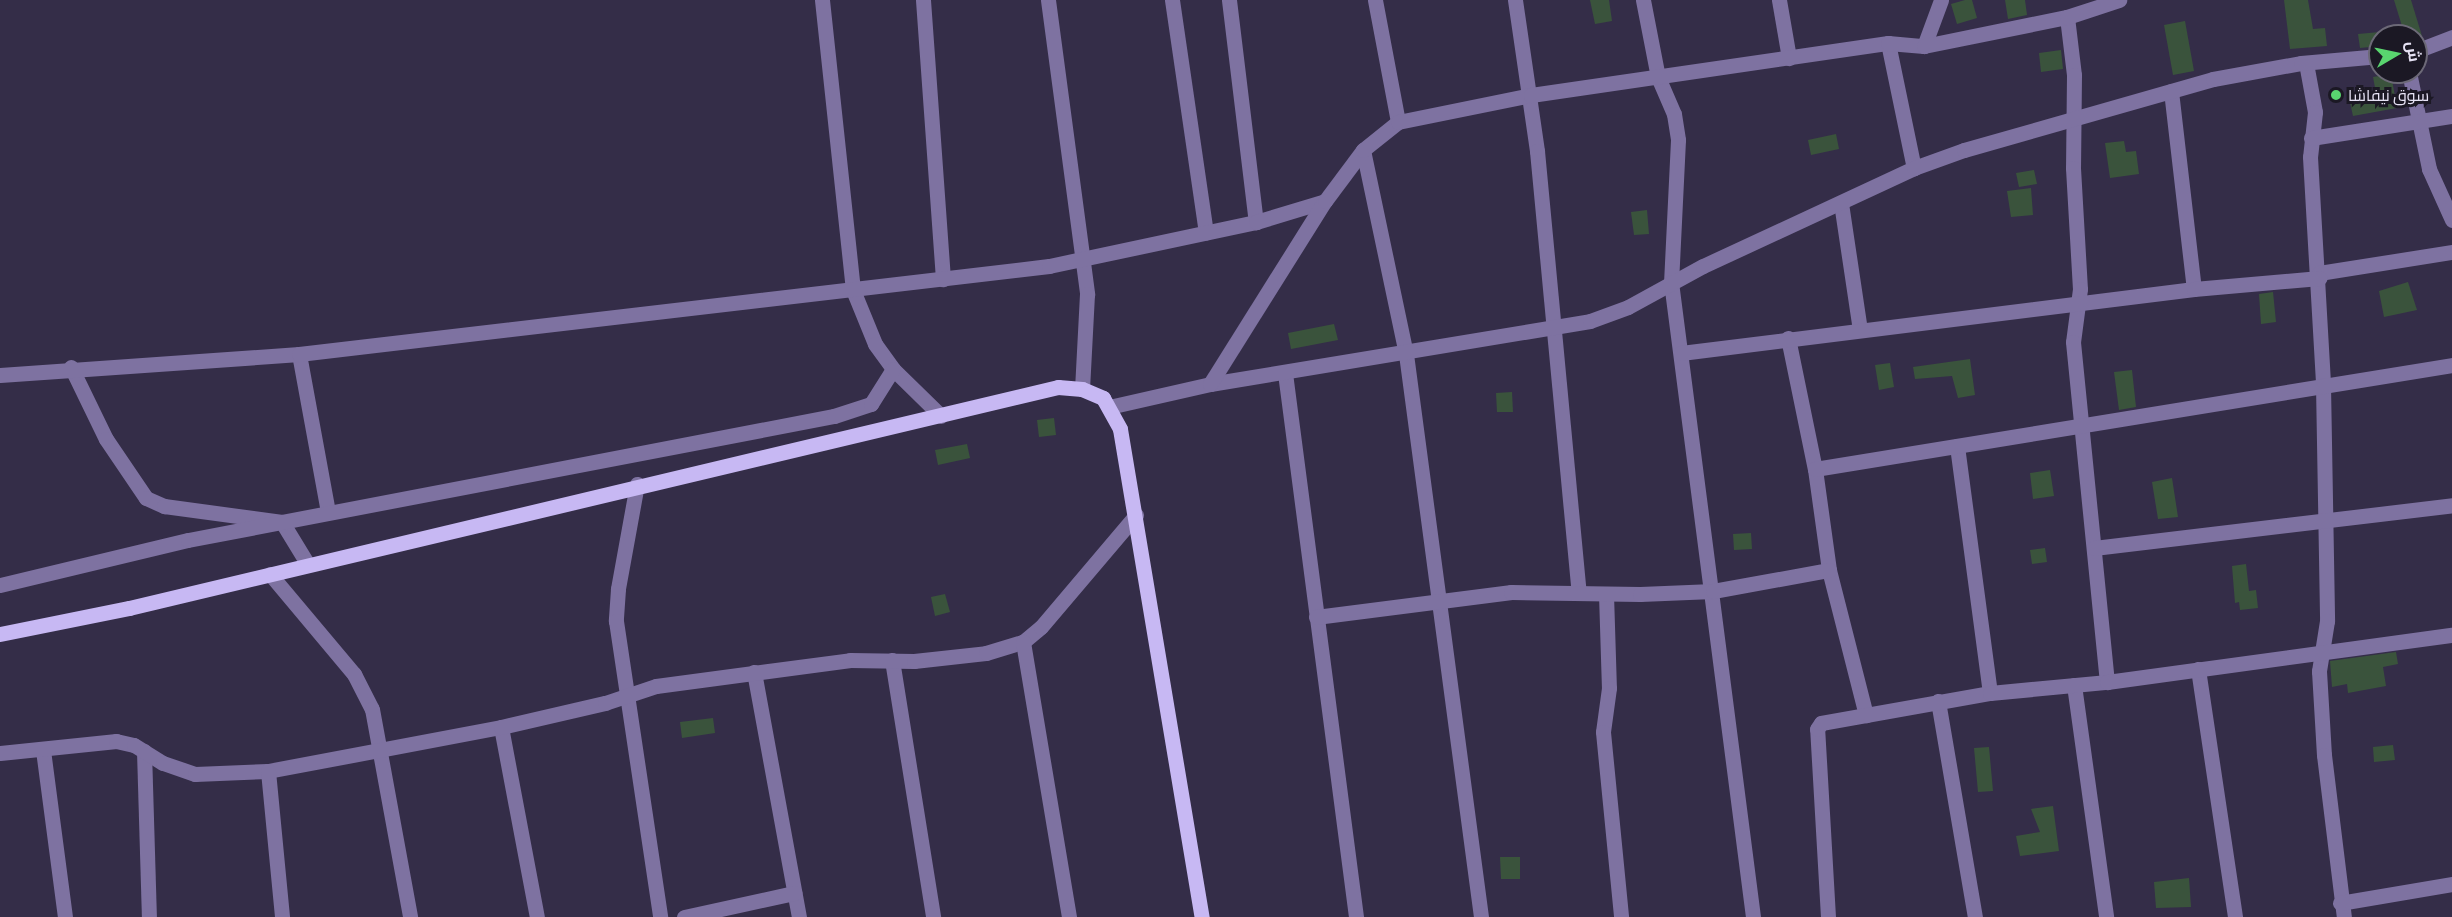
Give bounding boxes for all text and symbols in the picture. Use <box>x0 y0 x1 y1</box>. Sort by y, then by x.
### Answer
north arrow <box>2368 24 2428 84</box>
text: ش <box>2403 40 2425 63</box>
place label: سوق نيفاشا <box>2348 85 2429 105</box>
marker: سوق نيفاشا <box>2329 88 2343 102</box>

